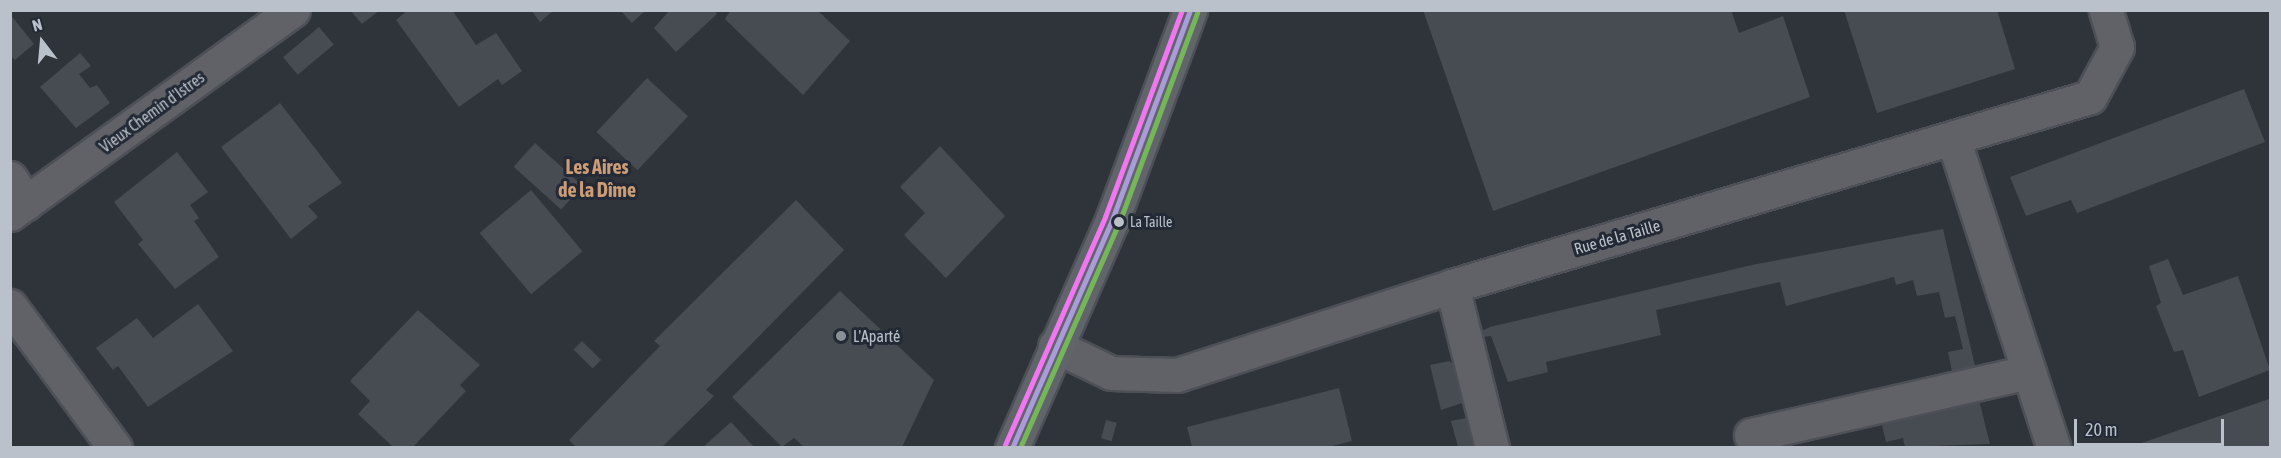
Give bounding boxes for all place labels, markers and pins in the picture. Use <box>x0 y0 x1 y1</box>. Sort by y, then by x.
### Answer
place label: La Taille <box>1130 214 1172 230</box>
marker: La Taille <box>1113 216 1125 228</box>
place label: L'Aparté <box>853 326 900 346</box>
marker: L'Aparté <box>834 329 848 343</box>

